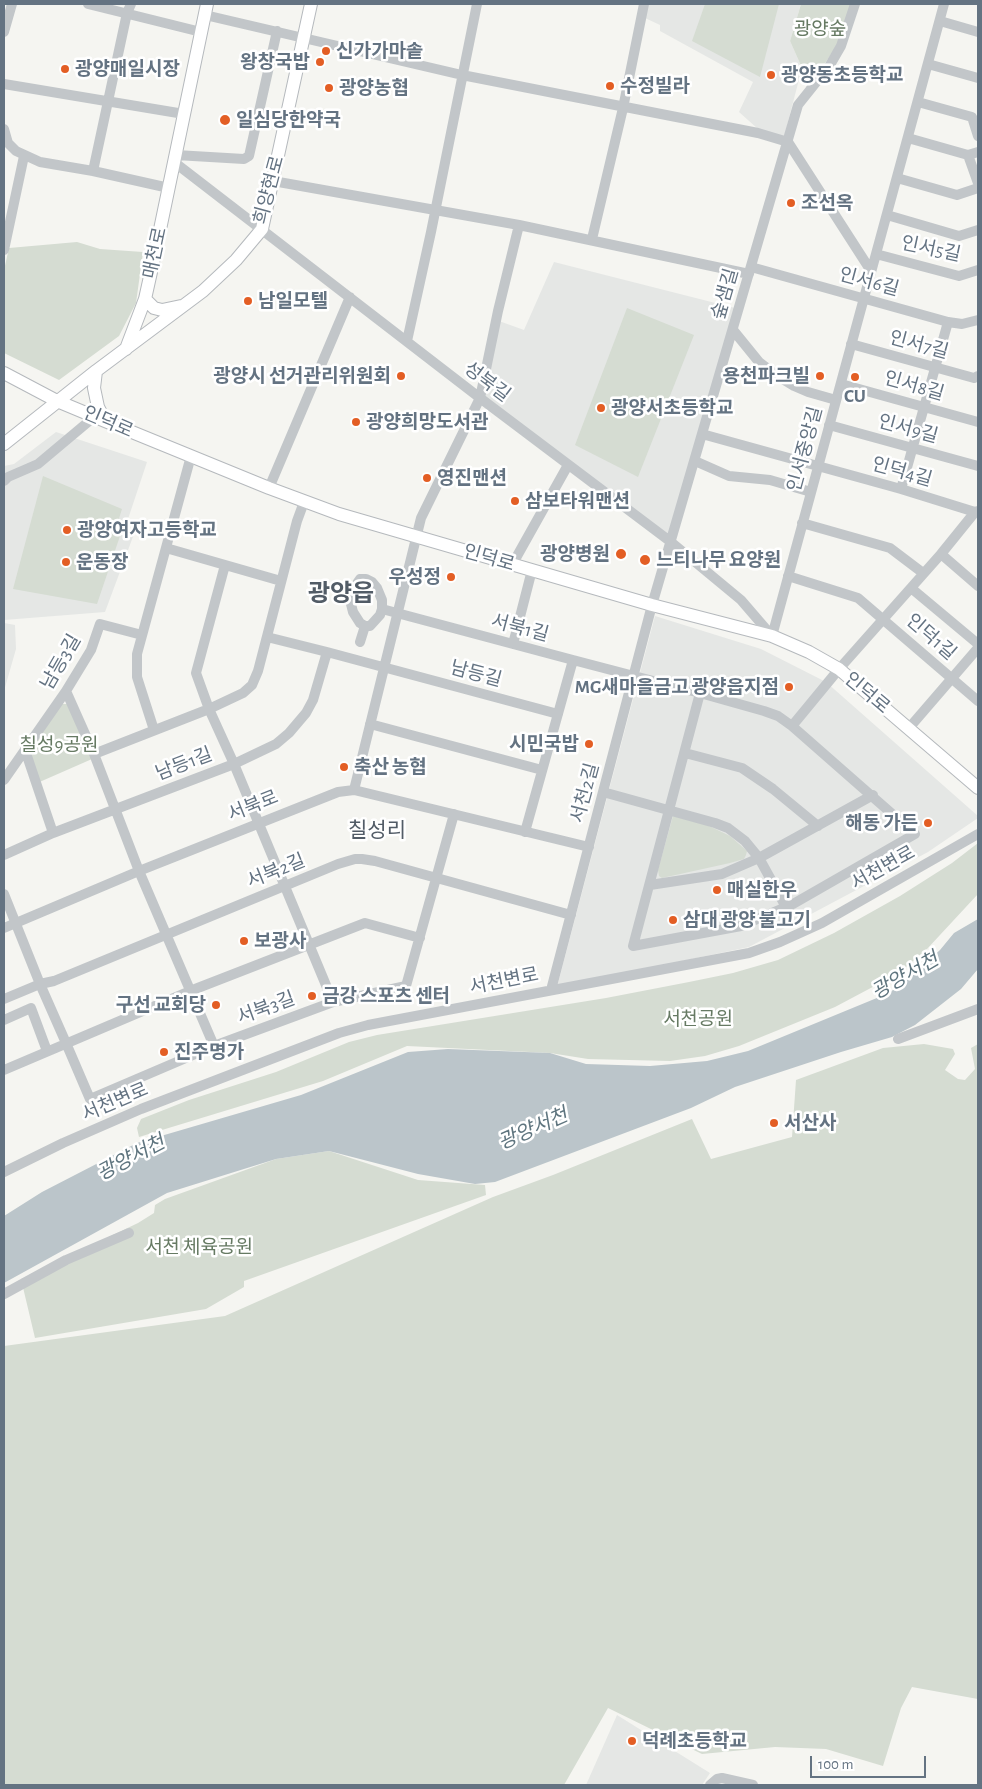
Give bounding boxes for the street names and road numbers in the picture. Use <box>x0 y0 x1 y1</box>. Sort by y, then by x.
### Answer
street label: 희양현로 <box>249 153 289 227</box>
street label: 매천로 <box>138 225 172 281</box>
street label: 인서5길 <box>899 232 963 266</box>
street label: 인서6길 <box>836 263 902 301</box>
street label: 숲샘길 <box>707 266 743 322</box>
street label: 인서7길 <box>887 326 951 364</box>
street label: 성북길 <box>459 357 515 407</box>
street label: 인서8길 <box>881 367 947 405</box>
street label: 인덕로 <box>79 401 137 443</box>
street label: 인서중앙길 <box>783 404 827 494</box>
street label: 인서9길 <box>875 410 941 448</box>
street label: 인덕4길 <box>869 453 935 491</box>
street label: 인덕로 <box>461 540 517 576</box>
street label: 서북1길 <box>489 609 551 647</box>
street label: 인덕1길 <box>901 609 961 665</box>
street label: 남등3길 <box>36 630 86 694</box>
street label: 남등길 <box>448 656 504 692</box>
street label: 인덕로 <box>840 667 894 719</box>
street label: 남등1길 <box>152 743 216 785</box>
street label: 서천2길 <box>566 761 604 825</box>
street label: 서북로 <box>224 786 282 826</box>
street label: 서천변로 <box>847 841 919 895</box>
street label: 서북2길 <box>243 849 309 893</box>
street label: 서천변로 <box>468 963 540 999</box>
street label: 서북3길 <box>234 987 298 1029</box>
street label: 서천변로 <box>78 1078 152 1126</box>

